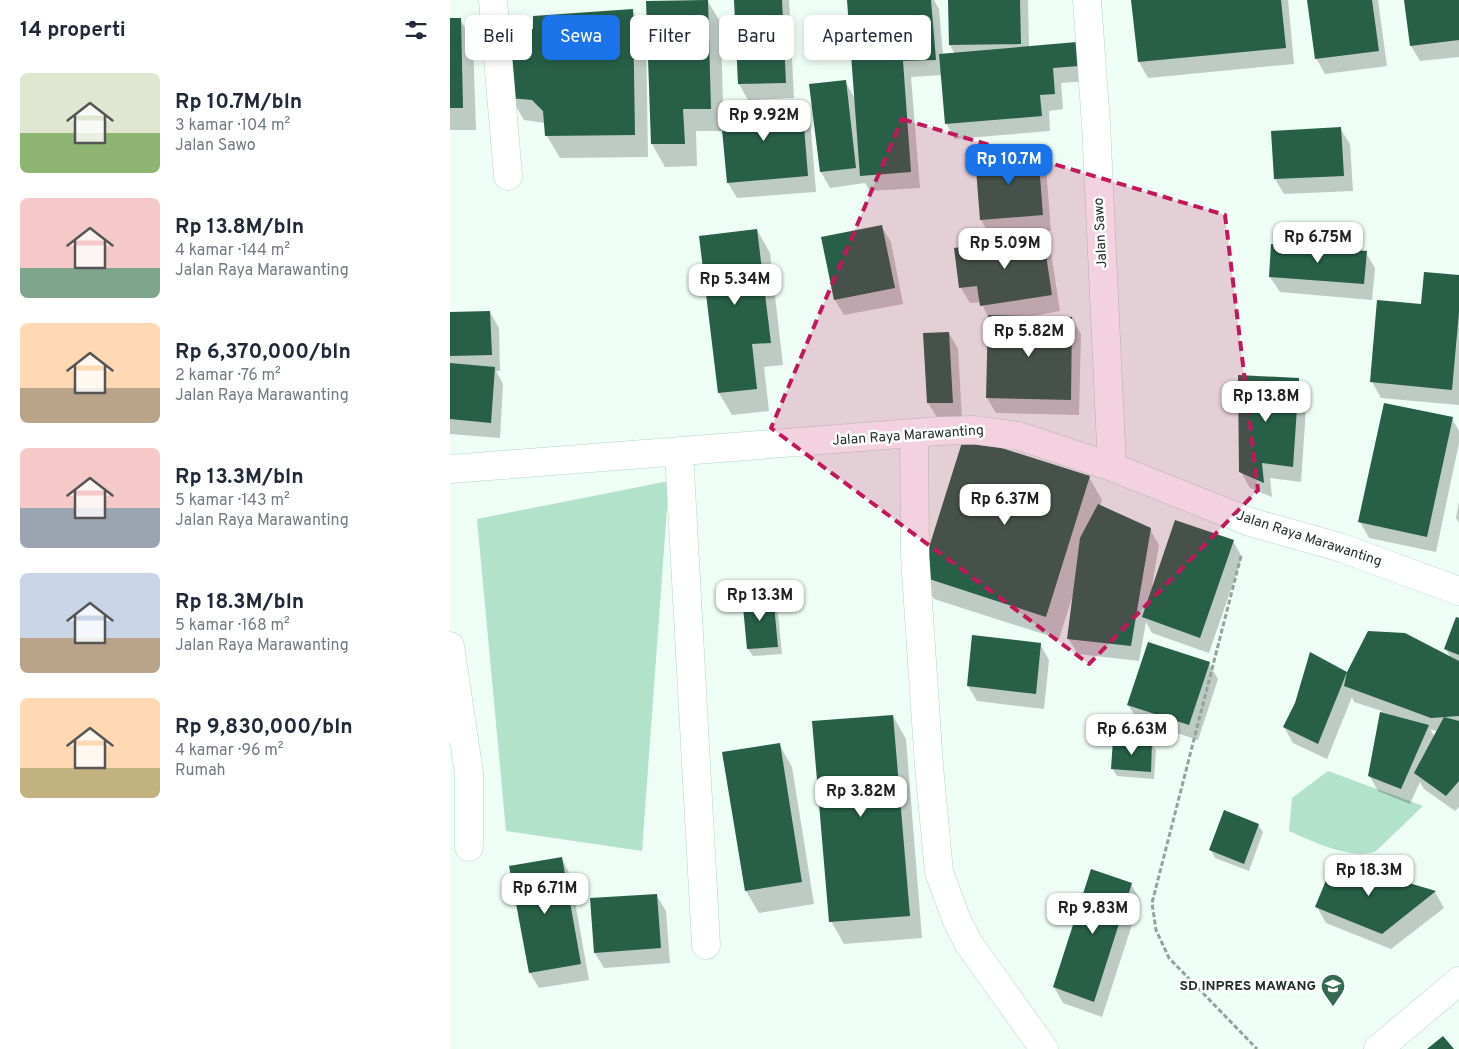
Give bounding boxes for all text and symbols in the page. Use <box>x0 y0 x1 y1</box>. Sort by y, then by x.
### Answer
chip: Beli <box>465 15 532 60</box>
chip: Sewa <box>542 15 620 60</box>
chip: Filter <box>630 15 709 60</box>
chip: Baru <box>719 15 794 60</box>
chip: Apartemen <box>804 15 931 60</box>
icon: filters <box>402 16 430 44</box>
text: 14 properti <box>20 17 126 44</box>
text: Rp 10.7M/bln <box>175 89 302 116</box>
icon: home <box>60 93 120 153</box>
pin: Rp 9.92M <box>712 100 816 142</box>
text: Rp 9.92M <box>729 106 799 126</box>
text: 3 kamar · 104 m² <box>175 116 290 136</box>
text: Jalan Sawo <box>175 136 256 156</box>
pin: Rp 10.7M <box>957 144 1061 186</box>
text: Rp 10.7M <box>976 150 1042 170</box>
street label: Jalan Sawo <box>1091 197 1111 269</box>
text: Rp 13.8M/bln <box>175 214 304 241</box>
icon: home <box>60 218 120 278</box>
pin: Rp 6.75M <box>1266 222 1370 264</box>
pin: Rp 5.09M <box>953 228 1057 270</box>
text: Rp 6.75M <box>1284 228 1352 248</box>
text: Rp 5.09M <box>969 234 1041 254</box>
text: 4 kamar · 144 m² <box>175 241 290 261</box>
text: Jalan Raya Marawanting <box>175 261 349 281</box>
pin: Rp 5.34M <box>683 264 787 306</box>
text: Rp 5.34M <box>700 270 770 290</box>
pin: Rp 5.82M <box>977 316 1081 358</box>
text: Rp 5.82M <box>994 322 1064 342</box>
text: Rp 6,370,000/bln <box>175 339 351 366</box>
icon: home <box>60 343 120 403</box>
text: 2 kamar · 76 m² <box>175 366 281 386</box>
pin: Rp 13.8M <box>1214 380 1318 423</box>
text: Jalan Raya Marawanting <box>175 386 349 406</box>
text: Rp 13.8M <box>1233 387 1299 407</box>
street label: Jalan Raya Marawanting <box>832 422 984 450</box>
text: Rp 13.3M/bln <box>175 464 304 491</box>
icon: home <box>60 468 120 528</box>
pin: Rp 6.37M <box>953 484 1057 526</box>
text: Rp 6.37M <box>971 490 1039 510</box>
text: 5 kamar · 143 m² <box>175 491 290 511</box>
street label: Jalan Raya Marawanting <box>1234 507 1384 571</box>
text: Jalan Raya Marawanting <box>175 511 349 531</box>
pin: Rp 13.3M <box>708 580 812 622</box>
text: Rp 13.3M <box>727 586 793 606</box>
text: Rp 18.3M/bln <box>175 589 304 616</box>
icon: home <box>60 593 120 653</box>
text: 5 kamar · 168 m² <box>175 616 290 636</box>
text: Jalan Raya Marawanting <box>175 636 349 656</box>
text: Rp 9,830,000/bln <box>175 714 353 741</box>
pin: Rp 6.63M <box>1080 714 1184 756</box>
icon: home <box>60 718 120 778</box>
text: Rp 6.63M <box>1097 720 1167 740</box>
text: 4 kamar · 96 m² <box>175 741 284 761</box>
text: Rumah <box>175 761 226 781</box>
pin: Rp 3.82M <box>809 776 913 818</box>
text: Rp 3.82M <box>826 782 896 802</box>
pin: Rp 18.3M <box>1317 854 1421 897</box>
text: Rp 18.3M <box>1336 861 1402 881</box>
pin: Rp 6.71M <box>493 872 597 915</box>
text: Rp 6.71M <box>513 879 577 899</box>
pin: Rp 9.83M <box>1041 892 1145 935</box>
text: Rp 9.83M <box>1058 899 1128 919</box>
school or university icon: SD INPRES MAWANG <box>1320 973 1346 1007</box>
place label: SD INPRES MAWANG <box>1179 978 1316 995</box>

